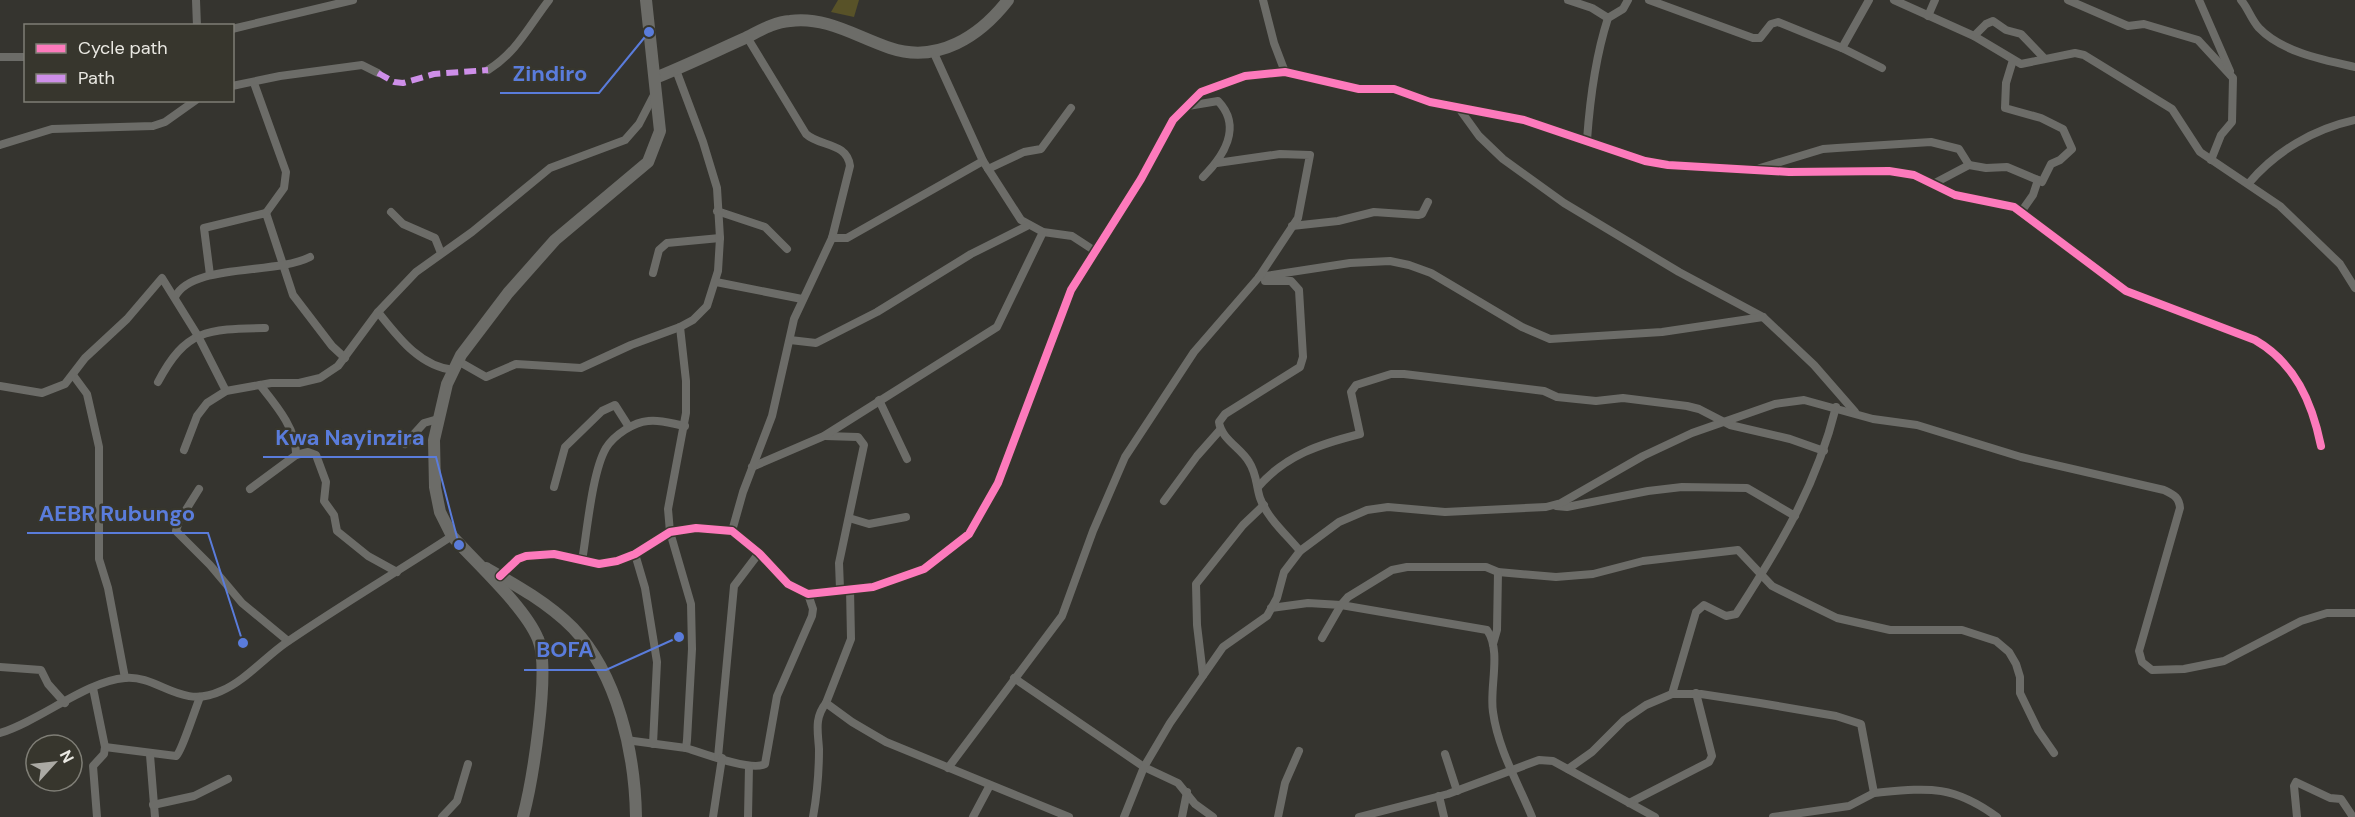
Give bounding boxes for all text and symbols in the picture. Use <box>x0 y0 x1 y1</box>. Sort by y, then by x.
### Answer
legend <box>24 24 234 102</box>
text: Cycle path <box>78 36 168 60</box>
callout: Zindiro <box>500 53 599 93</box>
text: Zindiro <box>513 59 587 88</box>
text: Path <box>78 66 115 90</box>
callout: Kwa Nayinzira <box>263 417 436 457</box>
text: Kwa Nayinzira <box>275 423 425 452</box>
callout: AEBR Rubungo <box>27 493 208 533</box>
text: AEBR Rubungo <box>39 499 195 528</box>
callout: BOFA <box>524 630 606 670</box>
text: BOFA <box>536 635 594 664</box>
north arrow <box>24 733 84 793</box>
text: N <box>55 746 79 766</box>

